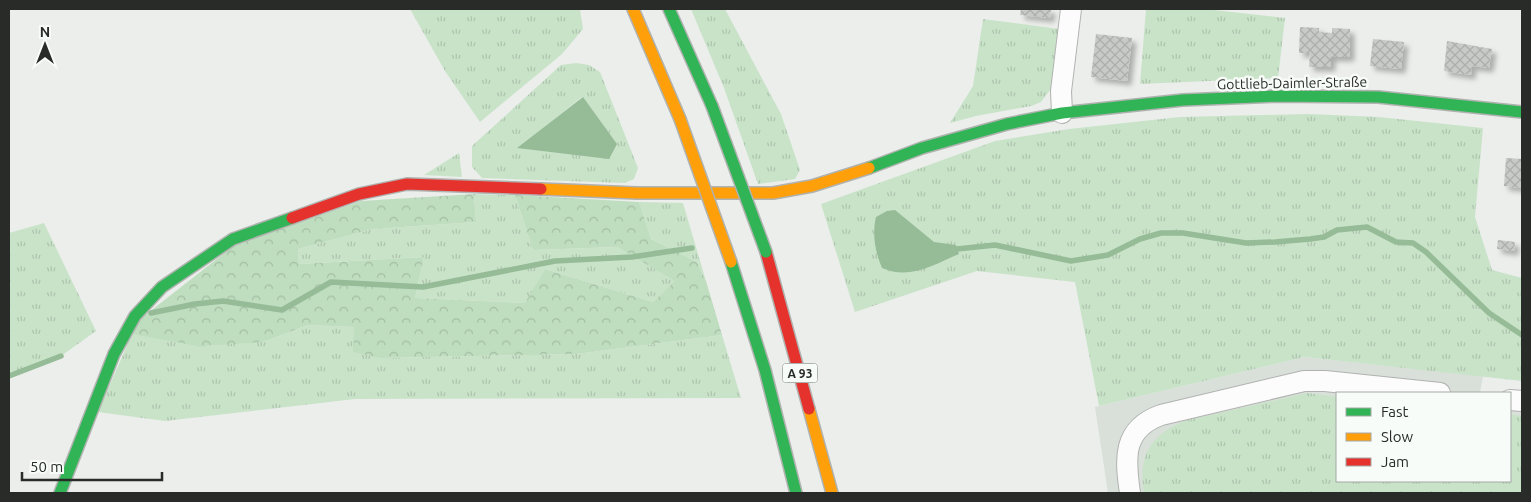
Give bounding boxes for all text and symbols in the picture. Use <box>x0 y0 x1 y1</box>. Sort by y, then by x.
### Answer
north arrow <box>20 20 70 70</box>
text: N <box>40 24 50 40</box>
street label: Gottlieb-Daimler-Straße <box>1217 74 1367 92</box>
road number: A 93 <box>782 363 818 382</box>
legend <box>1336 392 1511 482</box>
text: Fast <box>1381 403 1409 420</box>
text: Slow <box>1381 428 1414 445</box>
scale bar <box>22 450 162 482</box>
text: Jam <box>1381 453 1409 470</box>
text: 50 m <box>30 458 63 475</box>

